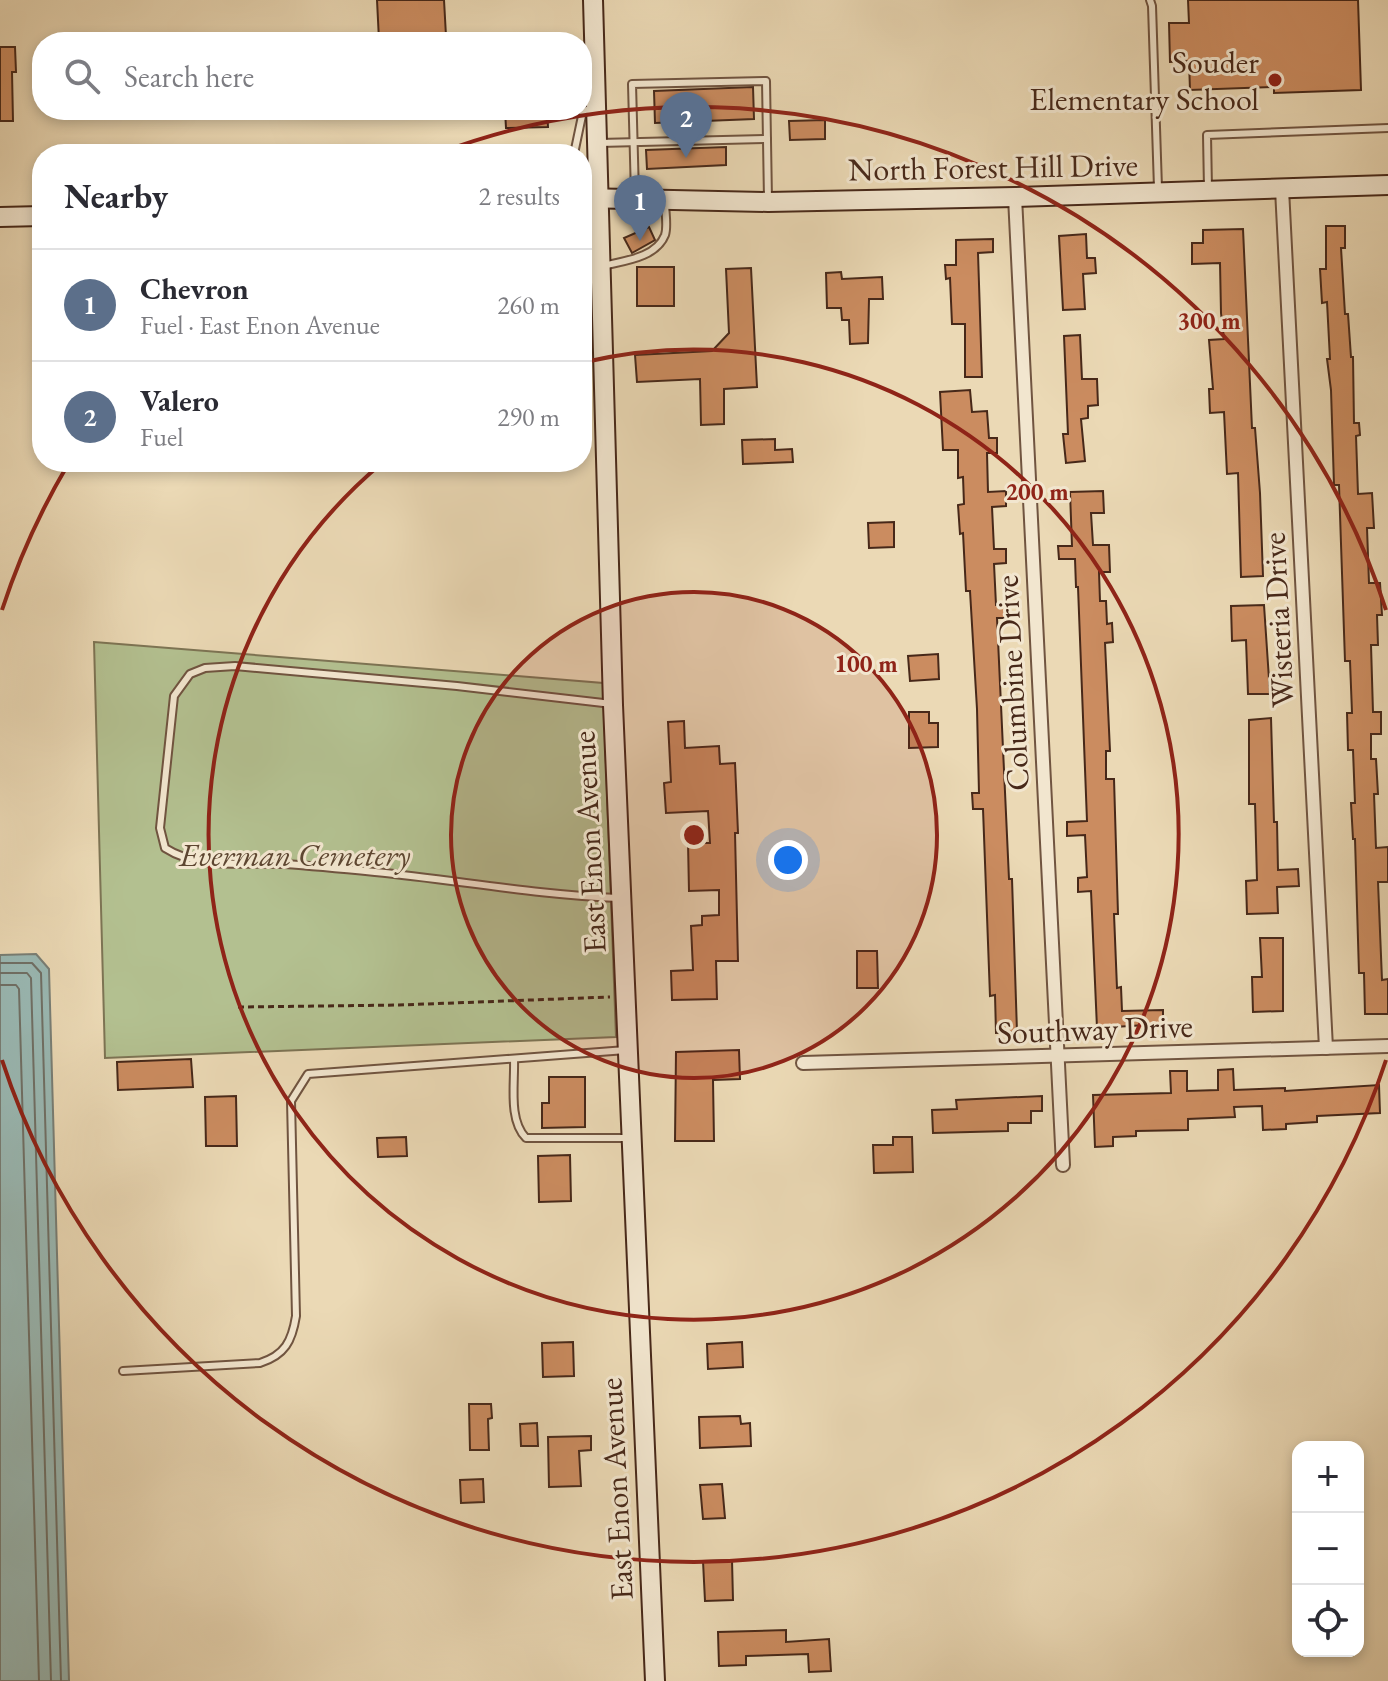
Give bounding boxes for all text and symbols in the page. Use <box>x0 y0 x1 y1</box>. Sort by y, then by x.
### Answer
search box <box>32 32 592 120</box>
place label: Souder Elementary School <box>1029 41 1259 120</box>
icon: search <box>60 54 104 98</box>
text: Search here <box>124 57 254 96</box>
marker: Souder Elementary School <box>1266 71 1284 89</box>
pin: 2 <box>660 92 712 158</box>
street label: North Forest Hill Drive <box>848 143 1138 191</box>
text: Nearby <box>64 174 168 218</box>
pin: 1 <box>614 175 666 241</box>
text: 2 results <box>479 179 560 213</box>
text: Chevron <box>140 269 249 308</box>
text: 1 <box>83 288 97 322</box>
text: 260 m <box>497 288 560 322</box>
text: 300 m <box>1177 305 1241 336</box>
text: Fuel · East Enon Avenue <box>140 308 380 342</box>
text: Valero <box>140 381 219 420</box>
text: 2 <box>83 400 97 434</box>
text: 290 m <box>497 400 560 434</box>
text: Fuel <box>140 420 183 454</box>
text: 200 m <box>1005 476 1069 507</box>
street label: Wisteria Drive <box>1252 531 1304 709</box>
street label: Columbine Drive <box>985 574 1039 792</box>
text: 100 m <box>834 648 898 679</box>
street label: East Enon Avenue <box>562 730 616 954</box>
centre of rings <box>680 821 708 849</box>
park label: Everman Cemetery <box>178 834 410 876</box>
your location <box>768 840 808 880</box>
street label: Southway Drive <box>996 1005 1194 1053</box>
street label: East Enon Avenue <box>589 1377 643 1601</box>
map controls <box>1292 1441 1364 1657</box>
button: + <box>1292 1441 1364 1513</box>
button: − <box>1292 1513 1364 1585</box>
button: locate <box>1292 1585 1364 1657</box>

